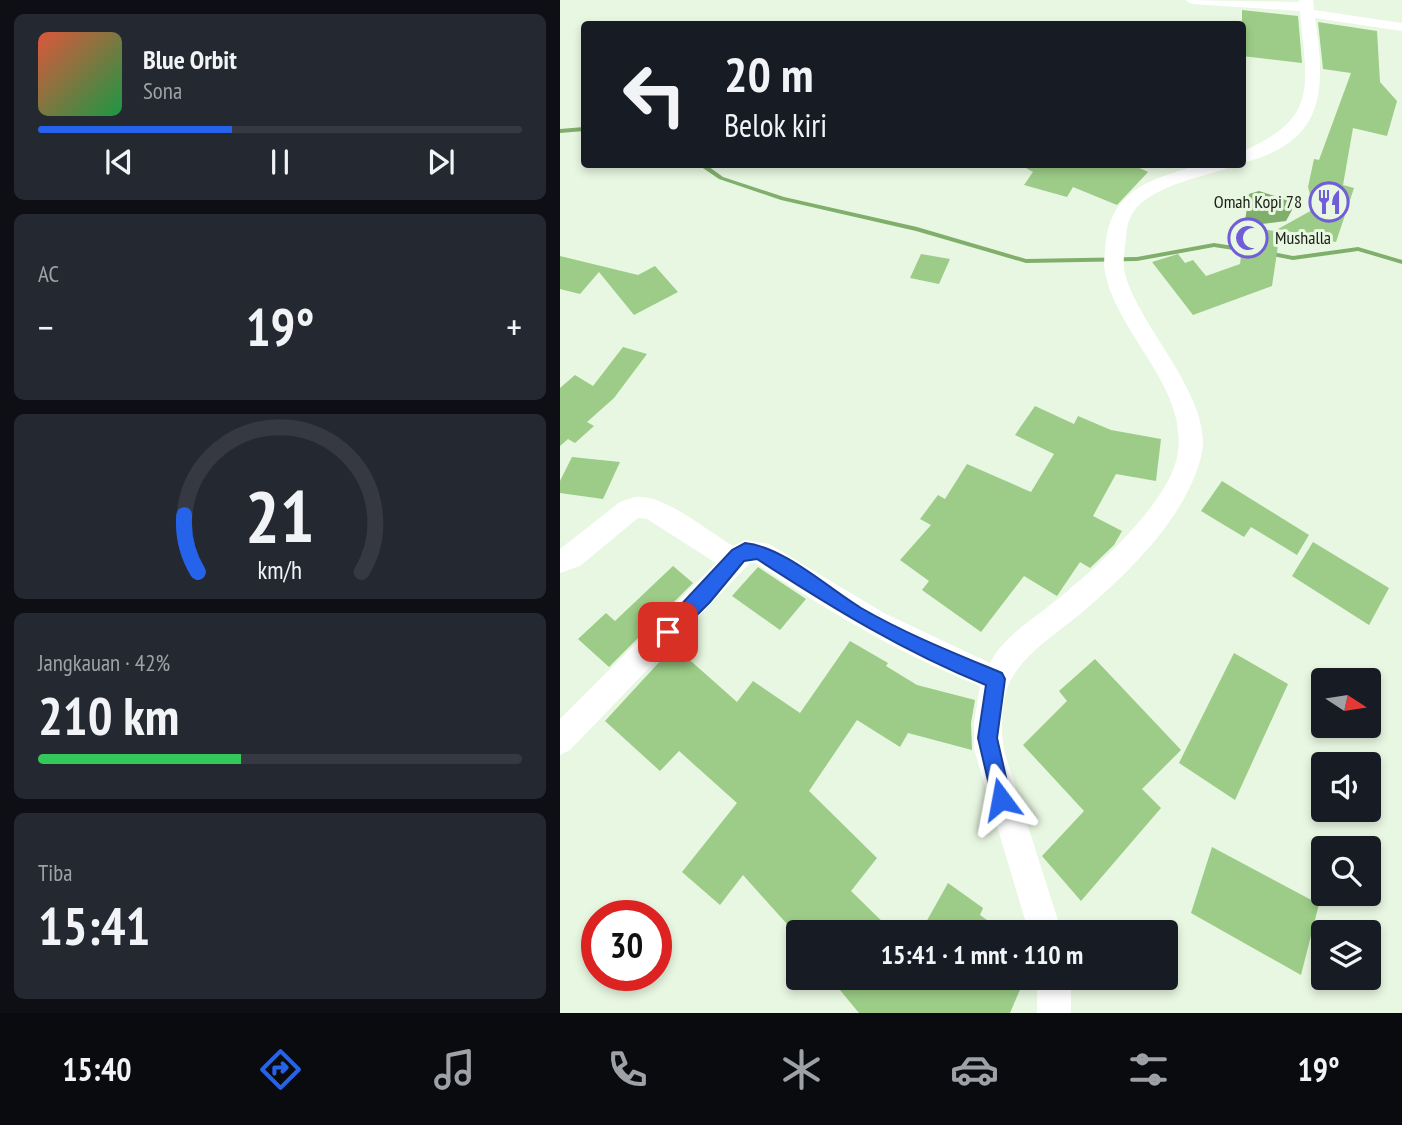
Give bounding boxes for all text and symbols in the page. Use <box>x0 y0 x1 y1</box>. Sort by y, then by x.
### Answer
text: 20 m <box>724 42 813 106</box>
text: Blue Orbit <box>143 43 237 76</box>
icon: left <box>609 49 700 140</box>
text: Sona <box>143 76 182 105</box>
text: Belok kiri <box>724 104 827 146</box>
icon: previous <box>100 143 138 181</box>
icon: pause <box>261 143 299 181</box>
icon: next <box>422 143 460 181</box>
restaurant icon: Omah Kopi 78 <box>1308 181 1350 223</box>
place label: Omah Kopi 78 <box>1214 190 1302 213</box>
mosque icon: Mushalla <box>1227 217 1269 259</box>
place label: Mushalla <box>1275 226 1331 249</box>
text: AC <box>38 259 59 288</box>
text: 19° <box>246 293 314 360</box>
text: − <box>38 302 54 351</box>
text: + <box>506 302 522 351</box>
text: 21 <box>245 469 315 563</box>
text: km/h <box>258 554 302 586</box>
pin <box>638 602 698 662</box>
icon: arrive <box>649 613 687 651</box>
text: Jangkauan · 42% <box>38 648 170 677</box>
north arrow <box>1311 668 1381 738</box>
map controls <box>1311 668 1381 990</box>
text: 210 km <box>38 682 179 749</box>
button: sound <box>1311 752 1381 822</box>
position arrow <box>964 762 1038 836</box>
button: search <box>1311 836 1381 906</box>
text: Tiba <box>38 858 72 887</box>
text: 15:41 <box>38 892 150 959</box>
speed limit sign: 30 <box>581 900 672 991</box>
button: layers <box>1311 920 1381 990</box>
text: 15:41 · 1 mnt · 110 m <box>881 938 1083 971</box>
icon: directions <box>256 1045 305 1094</box>
icon: music <box>430 1045 479 1094</box>
icon: phone <box>603 1045 652 1094</box>
icon: climate <box>777 1045 826 1094</box>
icon: car <box>950 1045 999 1094</box>
icon: filters <box>1124 1045 1173 1094</box>
text: 15:40 <box>62 1048 132 1090</box>
text: 19° <box>1297 1048 1340 1090</box>

